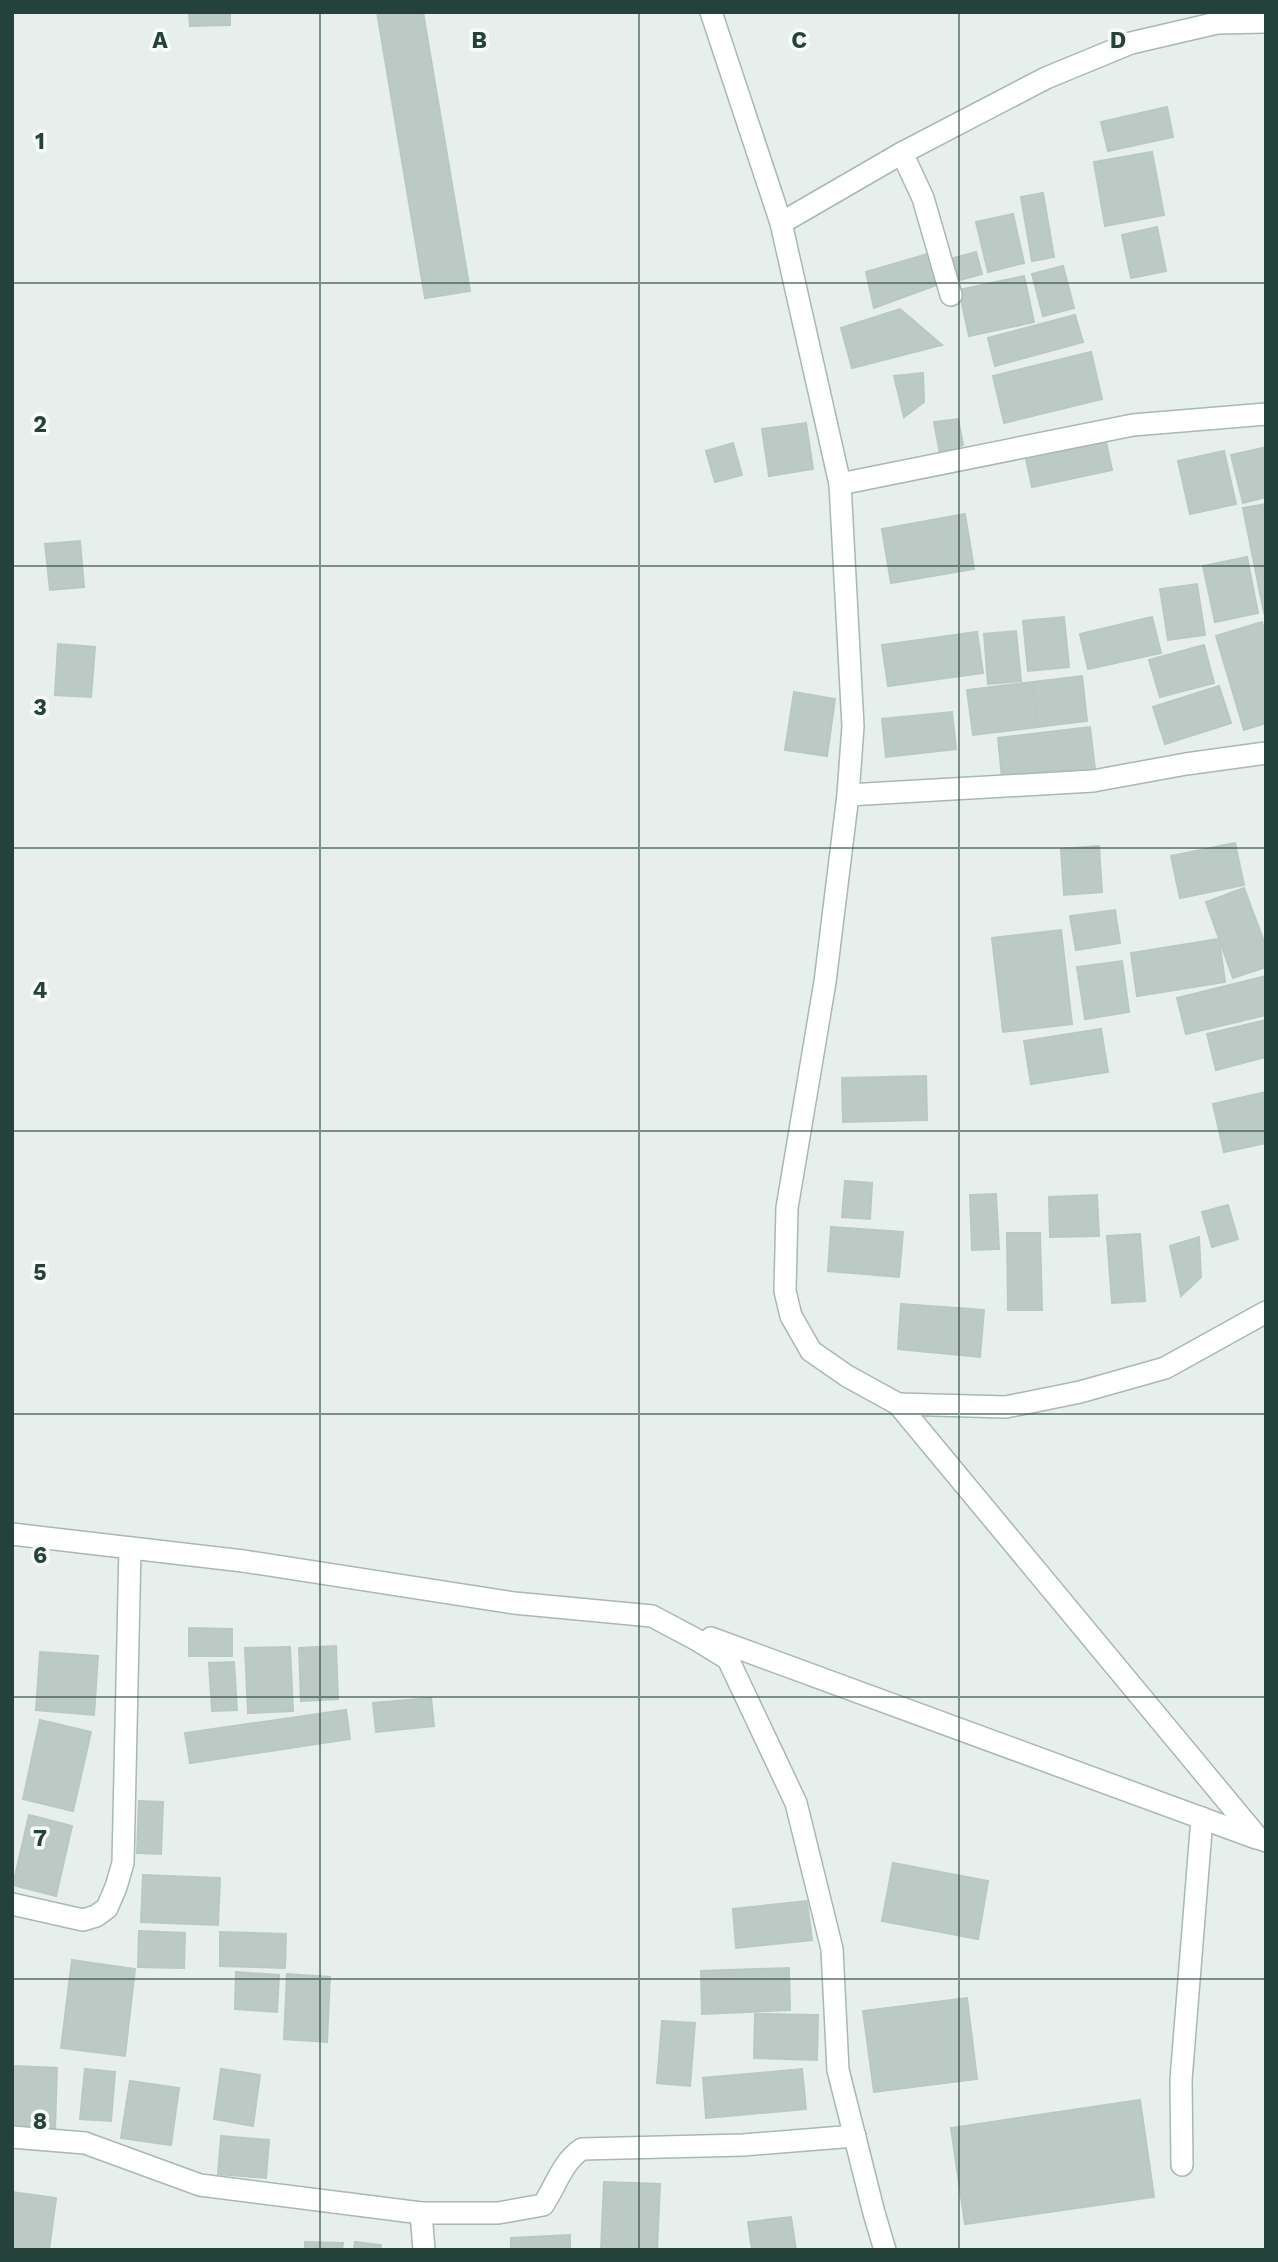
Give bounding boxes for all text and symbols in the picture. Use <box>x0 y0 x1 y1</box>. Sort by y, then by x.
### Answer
text: A <box>152 27 168 54</box>
text: B <box>471 27 487 54</box>
text: C <box>791 27 807 54</box>
text: D <box>1110 27 1126 54</box>
text: 1 <box>35 128 45 155</box>
text: 2 <box>33 411 47 438</box>
text: 3 <box>33 694 47 721</box>
text: 4 <box>33 977 48 1004</box>
text: 5 <box>33 1259 47 1286</box>
text: 6 <box>33 1542 47 1569</box>
text: 7 <box>33 1825 47 1852</box>
text: 8 <box>33 2108 47 2135</box>

